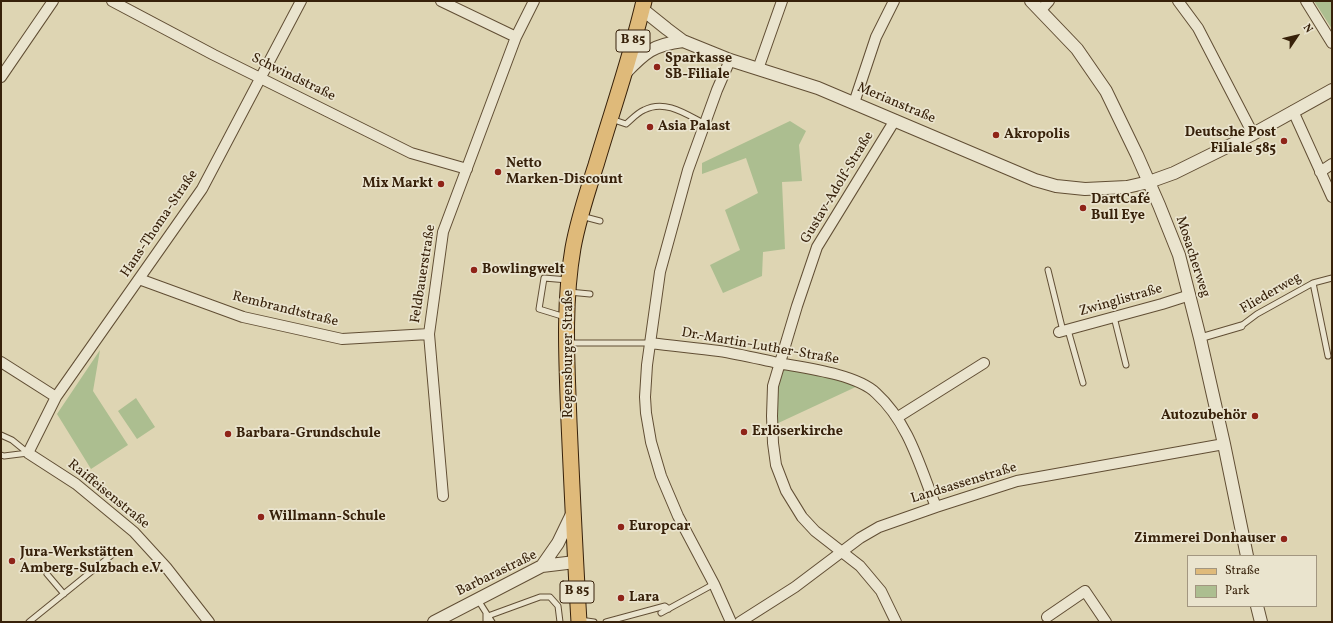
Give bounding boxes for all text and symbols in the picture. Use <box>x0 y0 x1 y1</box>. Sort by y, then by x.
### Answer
north arrow <box>1277 16 1317 56</box>
text: N <box>1299 21 1316 36</box>
road number: B 85 <box>616 30 650 52</box>
street label: Schwindstraße <box>248 50 338 106</box>
place label: Sparkasse SB-Filiale <box>665 51 732 84</box>
marker: Sparkasse SB-Filiale <box>652 62 662 72</box>
street label: Merianstraße <box>854 80 938 128</box>
place label: Asia Palast <box>658 119 730 135</box>
marker: Asia Palast <box>645 122 655 132</box>
place label: Deutsche Post Filiale 585 <box>1185 125 1276 158</box>
place label: Akropolis <box>1004 127 1070 143</box>
street label: Gustav-Adolf-Straße <box>798 129 878 247</box>
marker: Akropolis <box>991 130 1001 140</box>
marker: Deutsche Post Filiale 585 <box>1279 136 1289 146</box>
place label: Netto Marken-Discount <box>506 156 623 188</box>
street label: Hans-Thoma-Straße <box>118 167 202 281</box>
marker: Netto Marken-Discount <box>493 167 503 177</box>
place label: Mix Markt <box>362 176 433 192</box>
marker: Mix Markt <box>436 179 446 189</box>
place label: DartCafé Bull Eye <box>1091 192 1150 224</box>
marker: DartCafé Bull Eye <box>1078 203 1088 213</box>
street label: Mosacherweg <box>1171 214 1213 300</box>
street label: Feldbauerstraße <box>408 223 440 325</box>
place label: Bowlingwelt <box>482 262 565 278</box>
marker: Bowlingwelt <box>469 265 479 275</box>
street label: Fliederweg <box>1237 270 1305 318</box>
street label: Zwinglistraße <box>1077 281 1165 321</box>
street label: Rembrandtstraße <box>230 289 340 331</box>
street label: Regensburger Straße <box>561 290 577 418</box>
street label: Dr.-Martin-Luther-Straße <box>680 325 840 369</box>
place label: Autozubehör <box>1161 408 1247 424</box>
marker: Autozubehör <box>1250 411 1260 421</box>
place label: Erlöserkirche <box>752 424 843 440</box>
place label: Barbara-Grundschule <box>236 426 381 442</box>
marker: Erlöserkirche <box>739 427 749 437</box>
marker: Barbara-Grundschule <box>223 429 233 439</box>
street label: Raiffeisenstraße <box>64 457 152 533</box>
street label: Landsassenstraße <box>909 460 1019 508</box>
place label: Willmann-Schule <box>269 509 386 525</box>
marker: Willmann-Schule <box>256 512 266 522</box>
place label: Europcar <box>629 519 690 535</box>
marker: Europcar <box>616 522 626 532</box>
place label: Zimmerei Donhauser <box>1134 531 1276 547</box>
marker: Zimmerei Donhauser <box>1279 534 1289 544</box>
place label: Jura-Werkstätten Amberg-Sulzbach e.V. <box>20 545 163 578</box>
street label: Barbarastraße <box>454 547 540 601</box>
legend <box>1187 555 1317 607</box>
marker: Jura-Werkstätten Amberg-Sulzbach e.V. <box>7 556 17 566</box>
text: Straße <box>1225 563 1260 579</box>
road number: B 85 <box>560 581 594 603</box>
text: Park <box>1225 583 1250 599</box>
place label: Lara <box>629 590 659 606</box>
marker: Lara <box>616 593 626 603</box>

